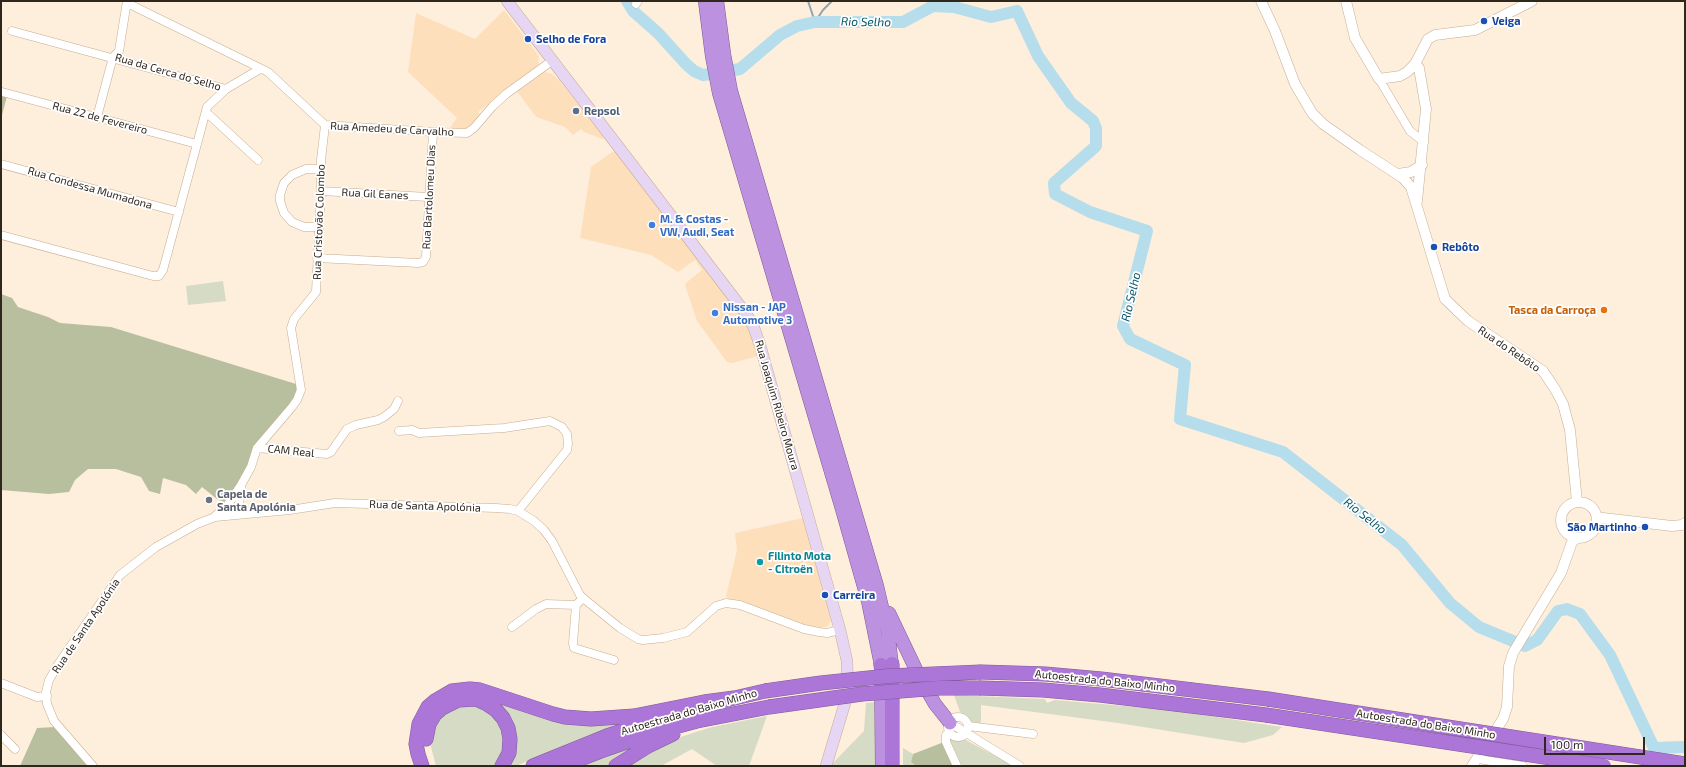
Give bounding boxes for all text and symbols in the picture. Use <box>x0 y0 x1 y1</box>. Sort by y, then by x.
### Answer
water label: Rio Selho <box>841 14 891 30</box>
place label: Veiga <box>1492 14 1520 28</box>
marker: Veiga <box>1479 16 1489 26</box>
place label: Selho de Fora <box>536 32 606 46</box>
marker: Selho de Fora <box>523 34 533 44</box>
street label: Rua da Cerca do Selho <box>113 51 223 93</box>
street label: Rua 22 de Fevereiro <box>51 99 149 137</box>
place label: Repsol <box>584 104 620 118</box>
marker: Repsol <box>571 106 581 116</box>
street label: Rua Amedeu de Carvalho <box>330 119 454 139</box>
street label: Rua Bartolomeu Dias <box>420 144 438 250</box>
street label: Rua Condessa Mumadona <box>26 164 154 212</box>
street label: Rua Cristovão Colombo <box>310 164 328 280</box>
street label: Rua Gil Eanes <box>341 186 409 202</box>
place label: M. & Costas - VW, Audi, Seat <box>660 212 734 238</box>
marker: M. & Costas - VW, Audi, Seat <box>647 220 657 230</box>
place label: Rebôto <box>1442 240 1479 254</box>
marker: Rebôto <box>1429 242 1439 252</box>
water label: Rio Selho <box>1118 271 1144 323</box>
place label: Nissan - JAP Automotive 3 <box>723 300 792 326</box>
place label: Tasca da Carroça <box>1508 303 1596 317</box>
marker: Tasca da Carroça <box>1599 305 1609 315</box>
marker: Nissan - JAP Automotive 3 <box>710 308 720 318</box>
street label: Rua do Rebôto <box>1475 323 1543 375</box>
street label: Rua Joaquim Ribeiro Moura <box>752 338 802 472</box>
street label: CAM Real <box>267 442 315 460</box>
place label: Capela de Santa Apolónia <box>217 487 296 513</box>
marker: Capela de Santa Apolónia <box>204 495 214 505</box>
water label: Rio Selho <box>1341 495 1389 537</box>
street label: Rua de Santa Apolónia <box>369 497 481 515</box>
place label: São Martinho <box>1567 520 1637 534</box>
marker: São Martinho <box>1640 522 1650 532</box>
place label: Filinto Mota - Citroën <box>768 549 831 575</box>
marker: Filinto Mota - Citroën <box>755 557 765 567</box>
street label: Rua de Santa Apolónia <box>49 576 123 676</box>
place label: Carreira <box>833 588 875 602</box>
marker: Carreira <box>820 590 830 600</box>
street label: Autoestrada do Baixo Minho <box>1034 667 1176 695</box>
street label: Autoestrada do Baixo Minho <box>619 686 759 738</box>
street label: Autoestrada do Baixo Minho <box>1355 706 1497 742</box>
scale bar <box>1546 729 1647 755</box>
text: 100 m <box>1551 737 1583 751</box>

